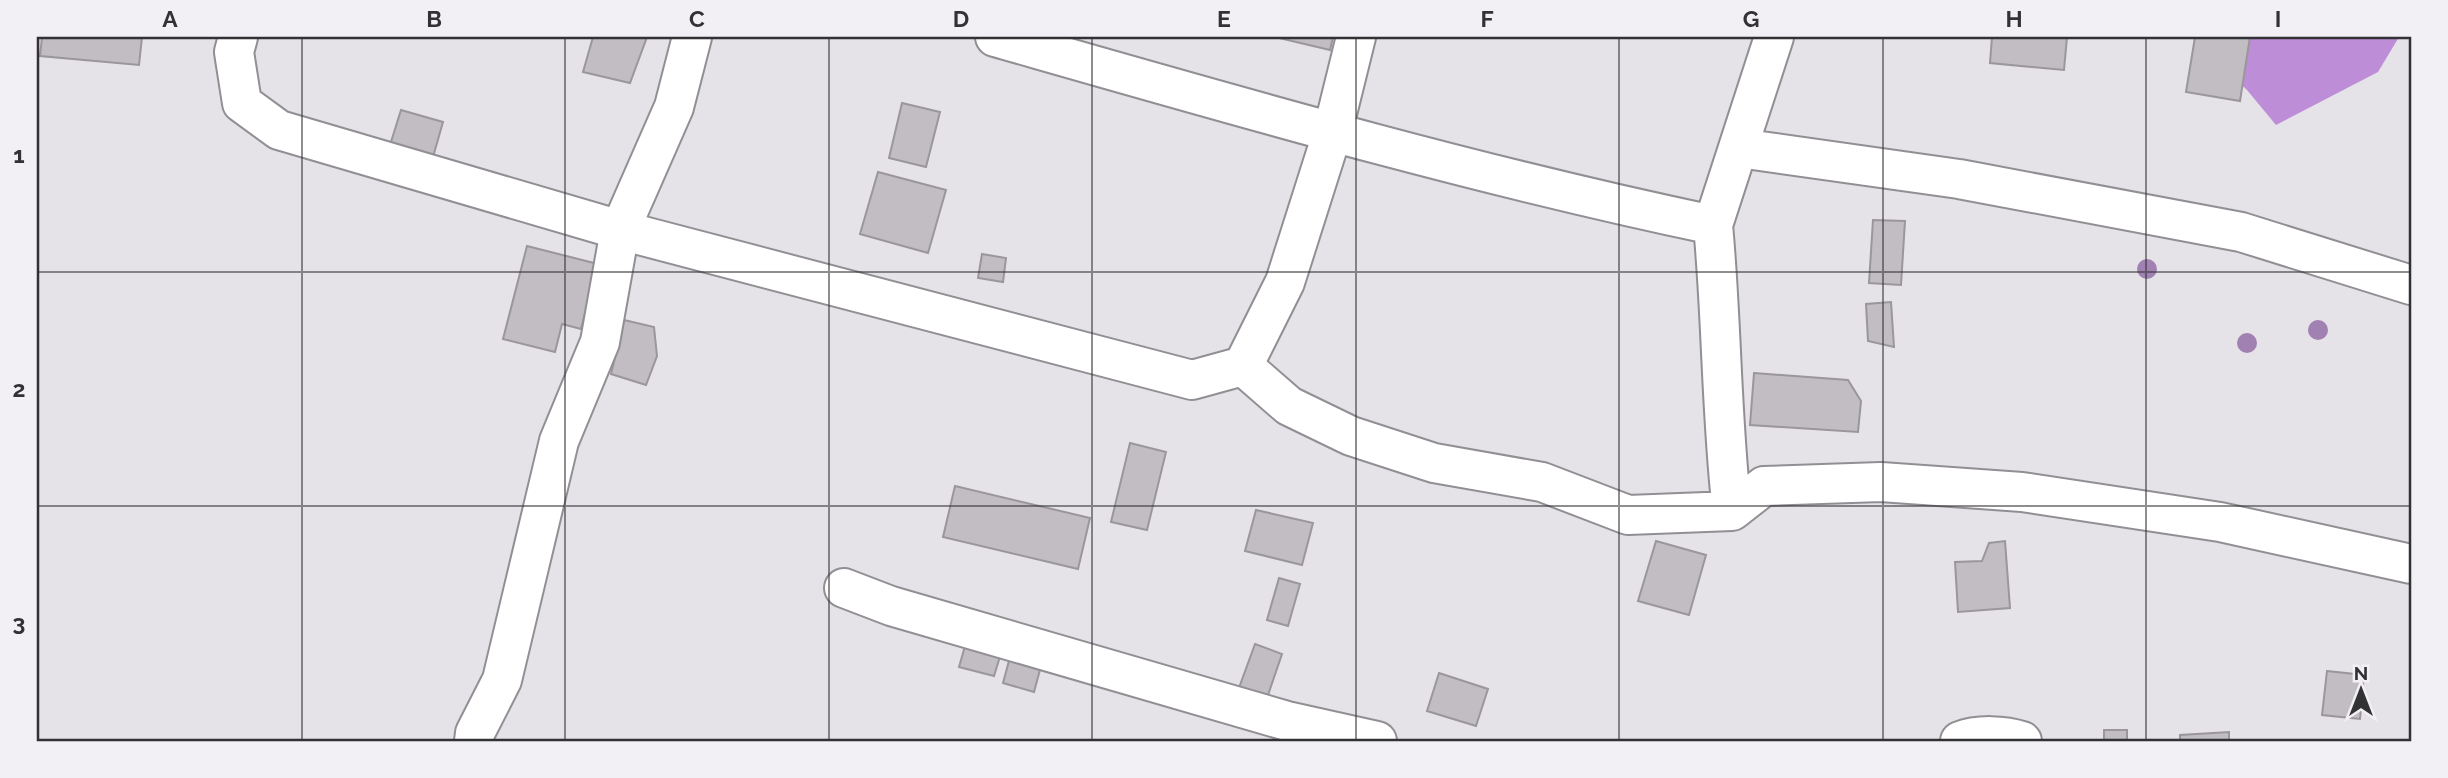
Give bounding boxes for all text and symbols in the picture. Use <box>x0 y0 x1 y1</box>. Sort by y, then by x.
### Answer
text: A <box>162 5 178 32</box>
text: B <box>426 5 442 32</box>
text: C <box>689 5 705 32</box>
text: D <box>953 5 969 32</box>
text: E <box>1217 5 1231 32</box>
text: F <box>1480 5 1494 32</box>
text: G <box>1743 5 1759 32</box>
text: H <box>2005 5 2023 32</box>
text: I <box>2275 5 2281 32</box>
text: 1 <box>13 141 25 168</box>
text: 2 <box>13 375 25 402</box>
text: 3 <box>13 609 25 636</box>
north arrow <box>2326 656 2396 726</box>
text: N <box>2354 662 2368 684</box>

